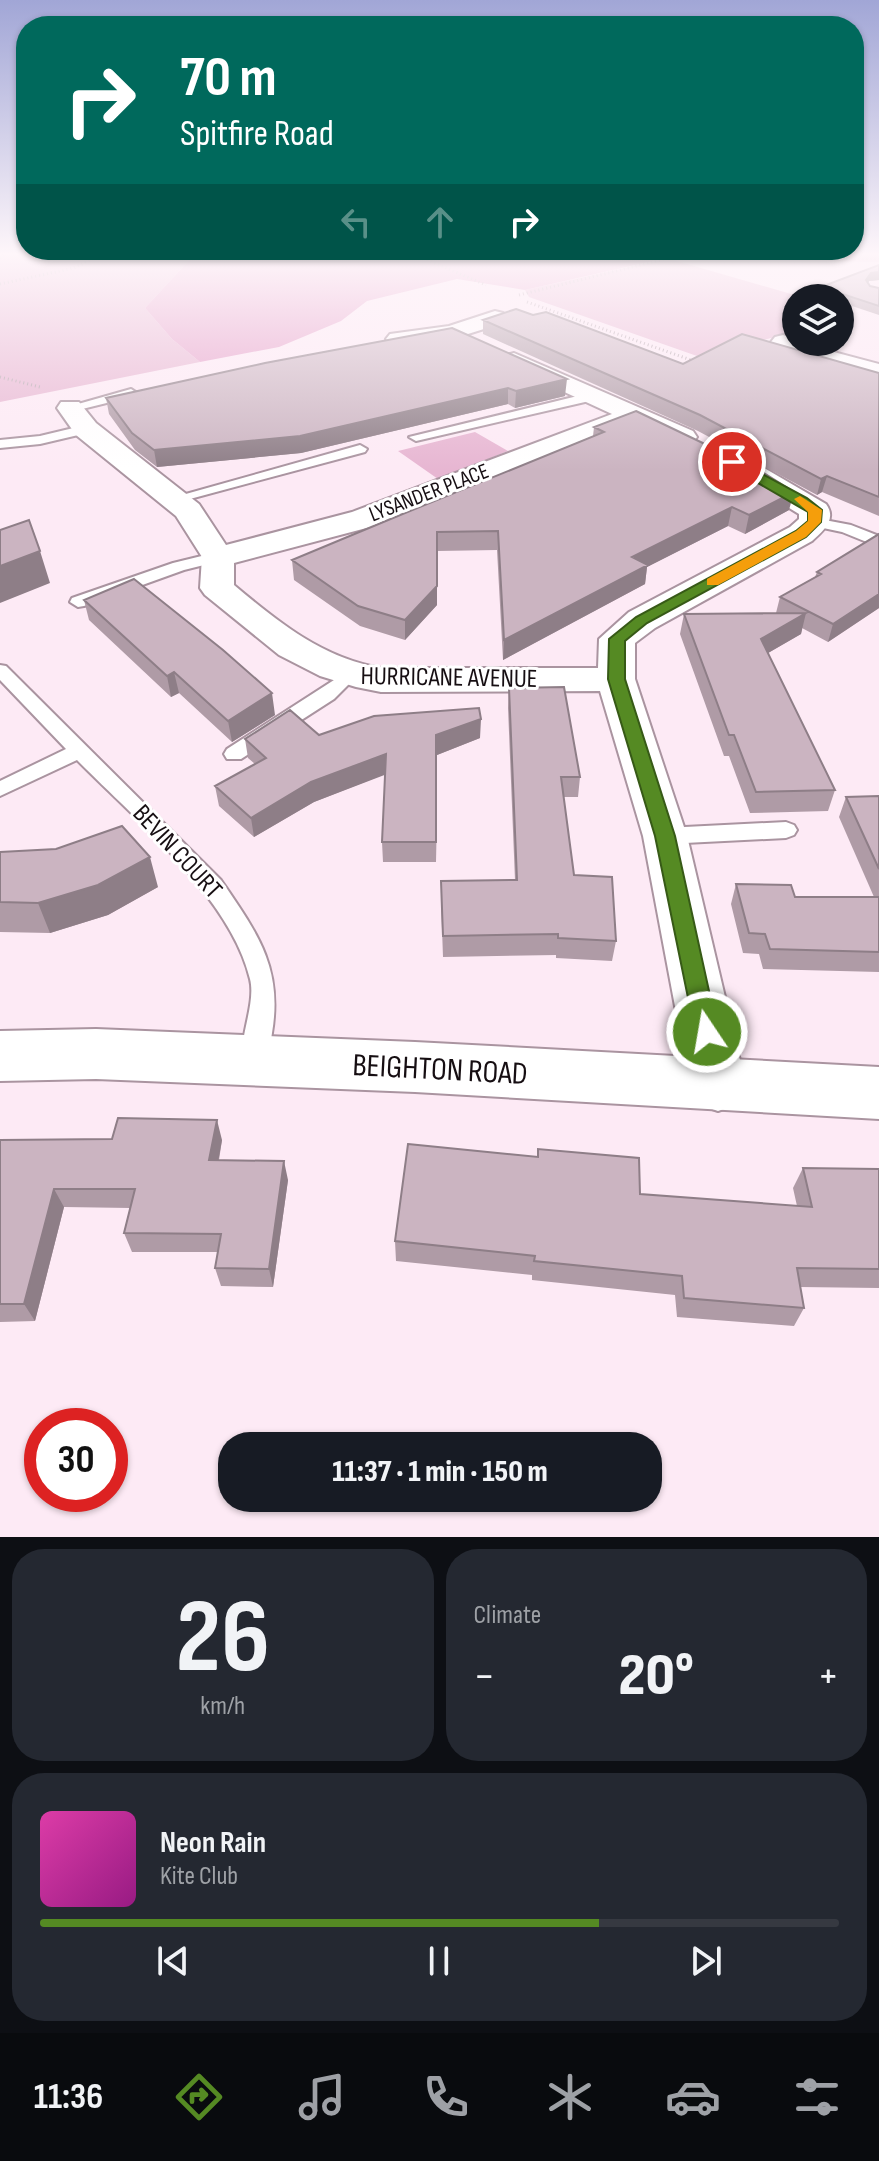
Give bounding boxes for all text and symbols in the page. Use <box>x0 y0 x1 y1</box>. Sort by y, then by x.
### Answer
text: 70 m <box>180 45 277 112</box>
icon: right <box>48 48 152 152</box>
text: Spitfire Road <box>180 113 334 156</box>
icon: left <box>334 200 378 244</box>
icon: ahead <box>418 200 462 244</box>
icon: right <box>502 200 546 244</box>
map controls <box>782 284 854 356</box>
button: layers <box>782 284 854 356</box>
pin <box>698 428 766 496</box>
icon: arrive <box>710 440 754 484</box>
street label: LYSANDER PLACE <box>365 458 493 528</box>
street label: HURRICANE AVENUE <box>360 661 538 695</box>
street label: BEVIN COURT <box>126 799 228 905</box>
position arrow <box>665 990 749 1074</box>
street label: BEIGHTON ROAD <box>351 1046 529 1094</box>
speed limit sign: 30 <box>24 1408 128 1512</box>
text: 11:37 · 1 min · 150 m <box>332 1454 548 1490</box>
text: 26 <box>175 1576 270 1701</box>
text: Climate <box>474 1600 541 1631</box>
text: 20° <box>618 1640 694 1712</box>
text: − <box>474 1650 495 1703</box>
text: + <box>817 1650 839 1703</box>
text: km/h <box>200 1691 245 1722</box>
text: Neon Rain <box>160 1825 266 1861</box>
text: Kite Club <box>160 1861 238 1892</box>
icon: previous <box>151 1939 195 1983</box>
icon: pause <box>417 1939 461 1983</box>
icon: next <box>684 1939 728 1983</box>
icon: directions <box>171 2069 227 2125</box>
icon: music <box>294 2069 350 2125</box>
icon: phone <box>418 2069 474 2125</box>
icon: climate <box>542 2069 598 2125</box>
icon: car <box>665 2069 721 2125</box>
icon: filters <box>789 2069 845 2125</box>
text: 11:36 <box>34 2076 103 2119</box>

